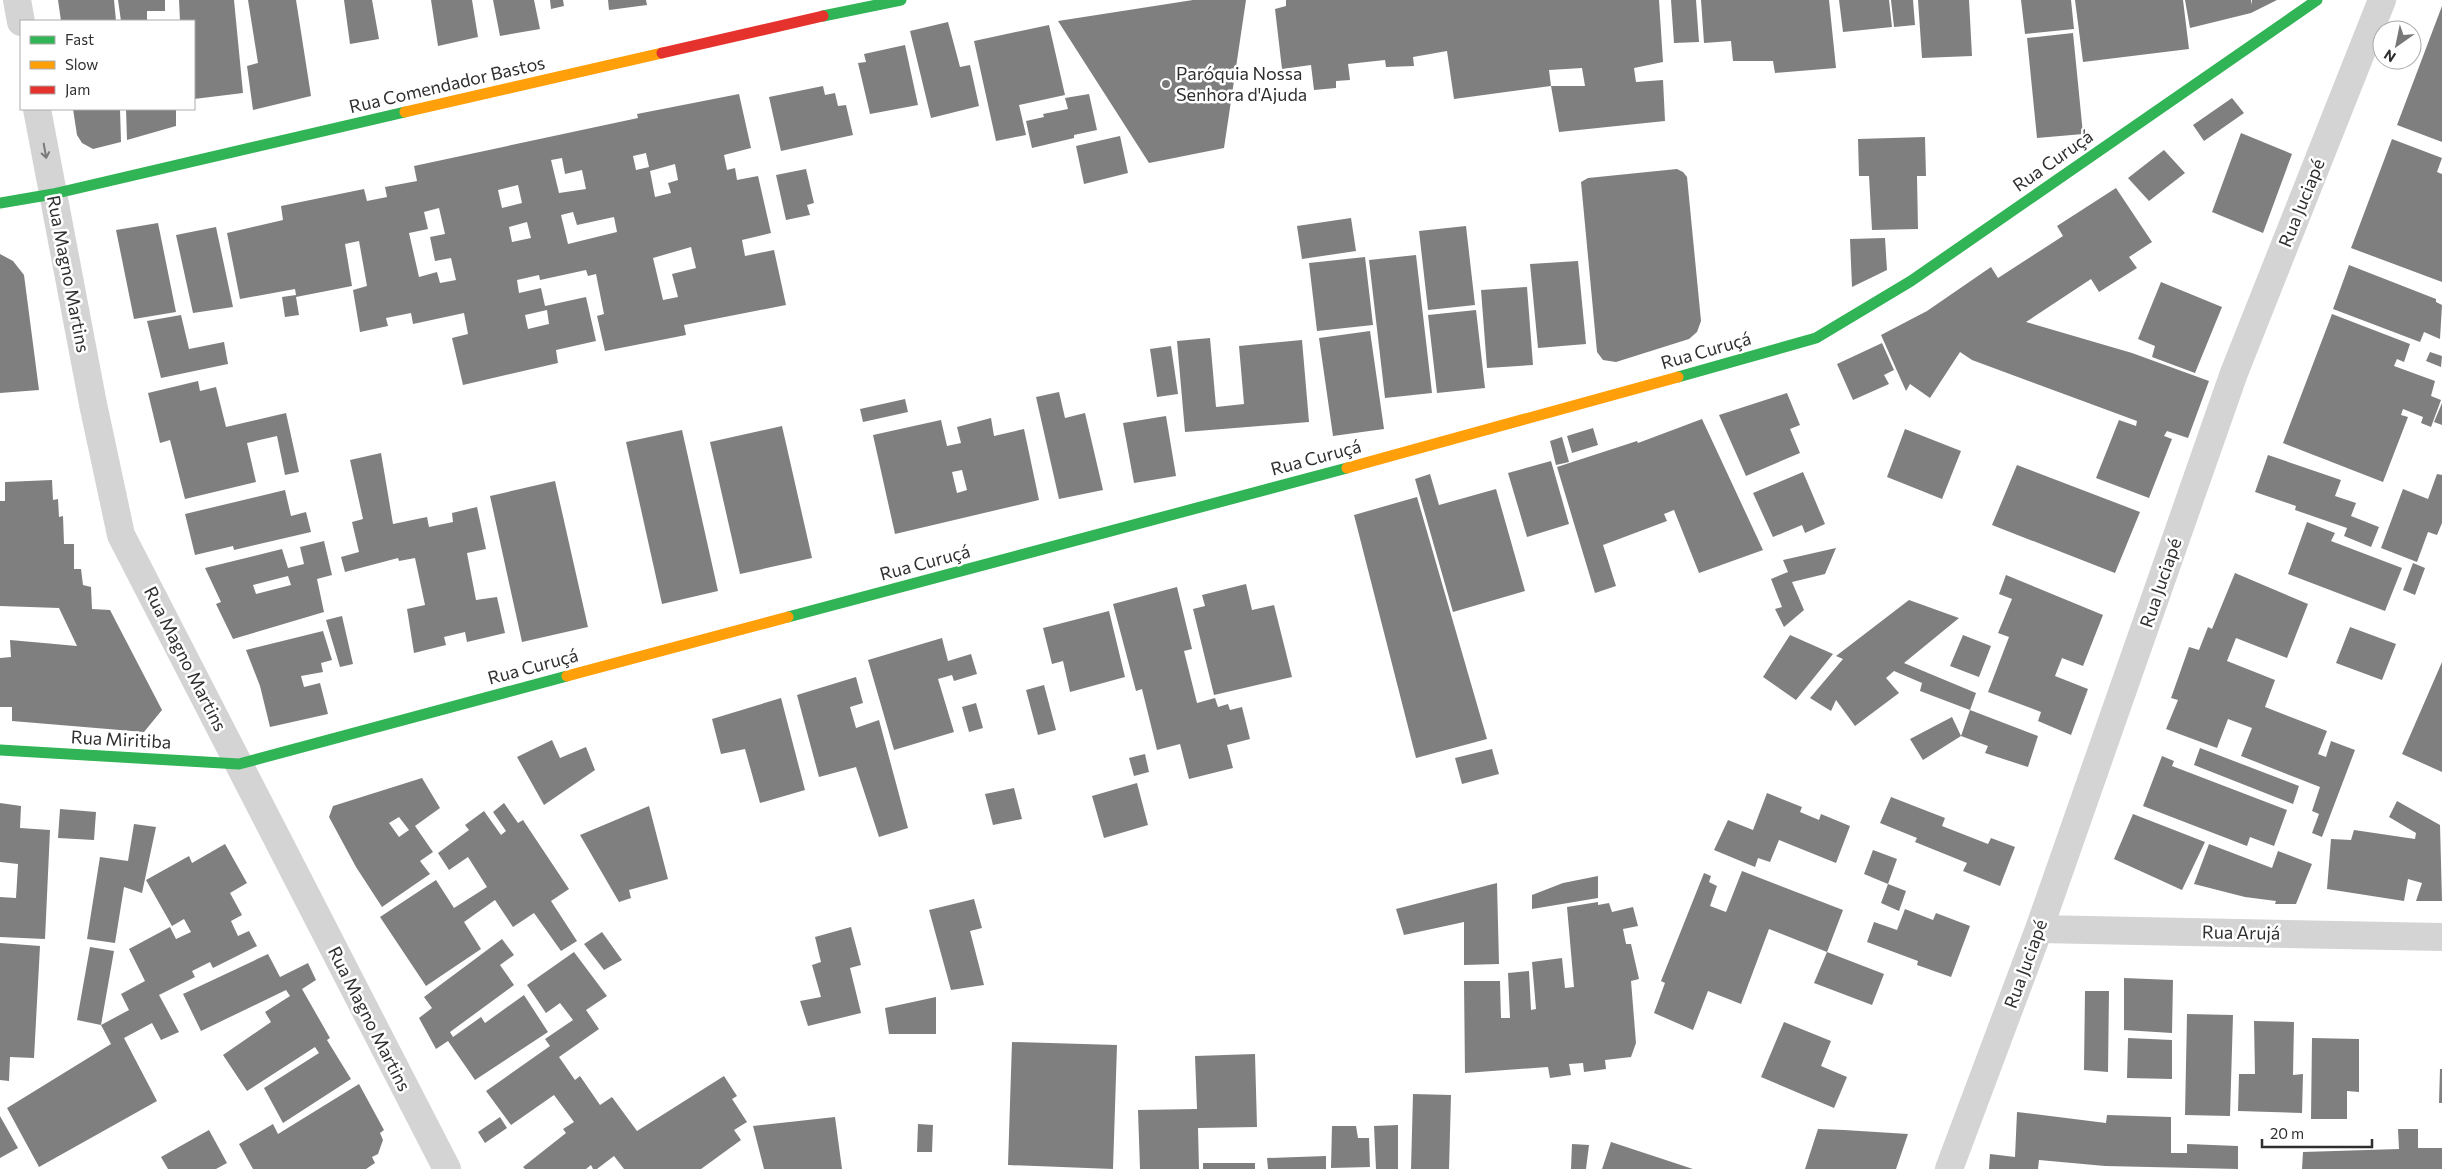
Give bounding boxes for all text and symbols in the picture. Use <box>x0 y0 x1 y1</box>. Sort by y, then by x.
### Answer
legend <box>20 20 195 110</box>
north arrow <box>2372 20 2422 70</box>
text: Fast <box>65 30 94 48</box>
text: N <box>2381 46 2399 66</box>
street label: Rua Comendador Bastos <box>347 51 547 117</box>
text: Slow <box>65 55 98 73</box>
place label: Paróquia Nossa Senhora d'Ajuda <box>1176 62 1307 105</box>
marker: Paróquia Nossa Senhora d'Ajuda <box>1160 78 1172 90</box>
text: Jam <box>65 80 90 98</box>
street label: Rua Curuçá <box>2008 125 2097 196</box>
one-way arrow <box>41 143 51 159</box>
street label: Rua Juciapé <box>2273 155 2329 250</box>
street label: Rua Magno Martins <box>43 193 95 354</box>
street label: Rua Curuçá <box>1658 327 1753 373</box>
street label: Rua Curuçá <box>1268 434 1363 480</box>
street label: Rua Juciapé <box>2134 535 2186 630</box>
street label: Rua Curuçá <box>877 539 972 585</box>
street label: Rua Magno Martins <box>140 582 232 735</box>
street label: Rua Curuçá <box>485 643 580 689</box>
street label: Rua Miritiba <box>70 725 172 753</box>
street label: Rua Juciapé <box>1999 916 2051 1011</box>
street label: Rua Arujá <box>2202 920 2280 944</box>
street label: Rua Magno Martins <box>324 942 416 1095</box>
scale bar <box>2262 1116 2372 1148</box>
text: 20 m <box>2270 1124 2304 1142</box>

